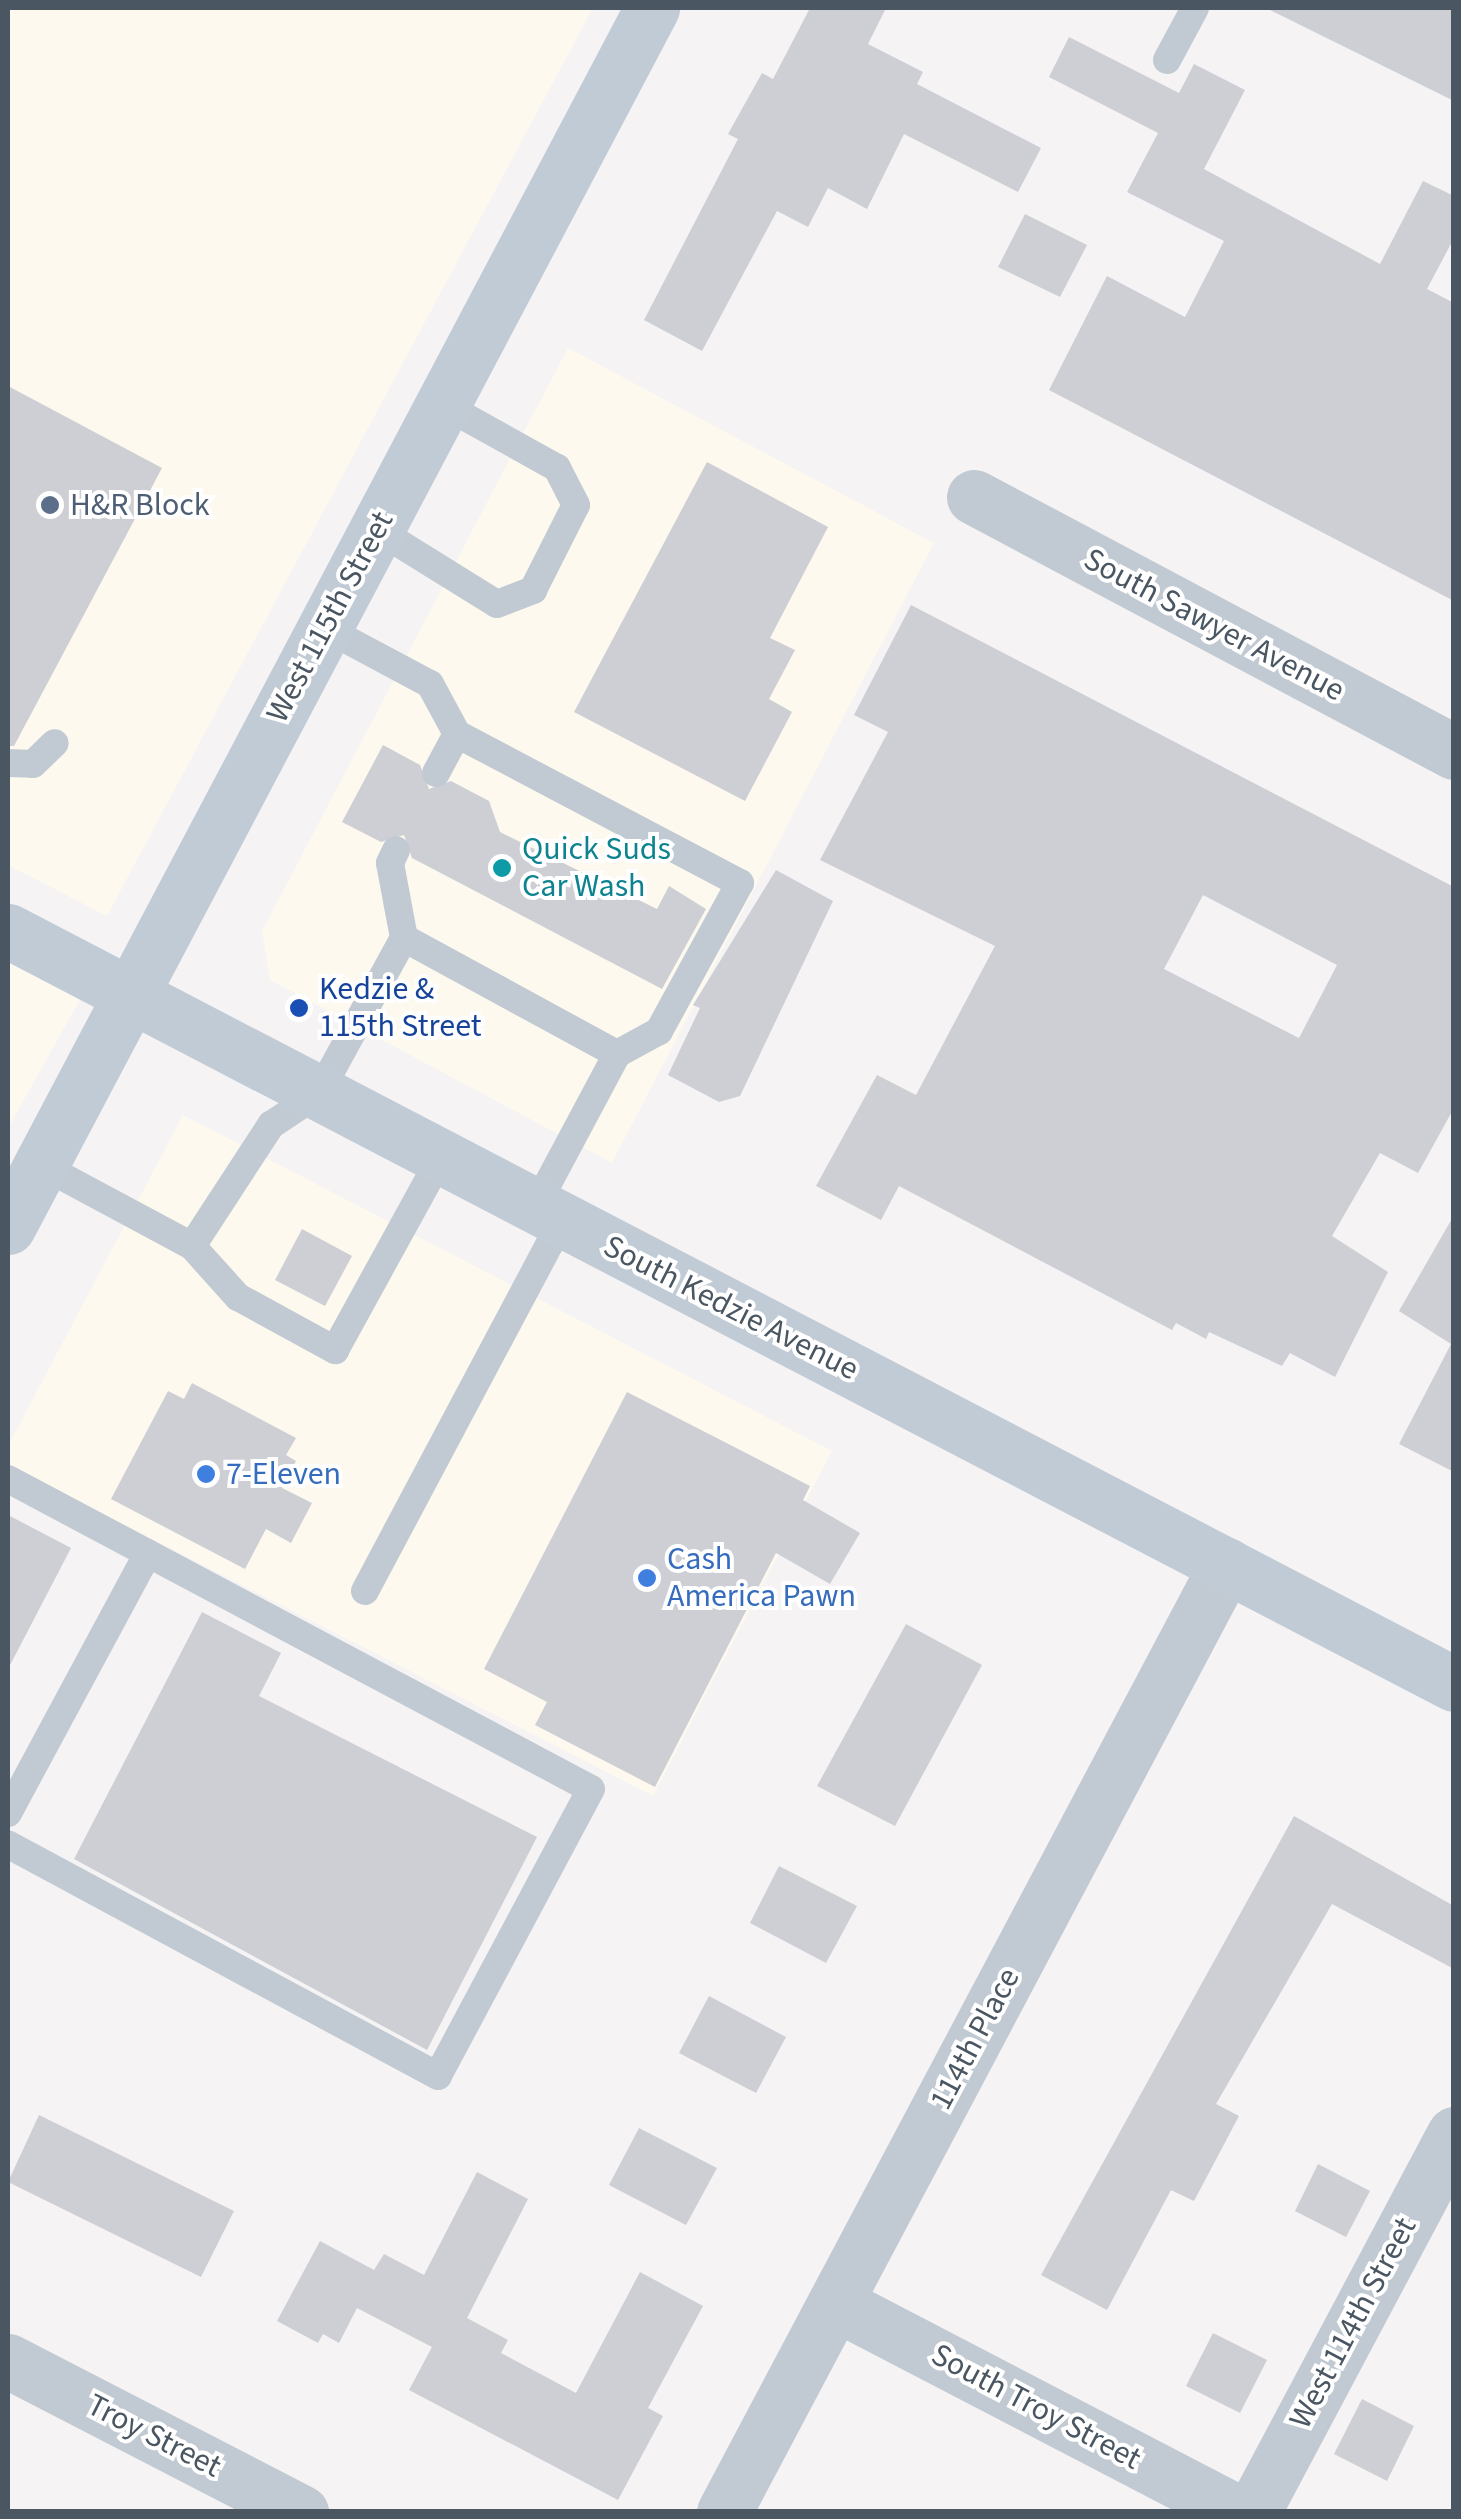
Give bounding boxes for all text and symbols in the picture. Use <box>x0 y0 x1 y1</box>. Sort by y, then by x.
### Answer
place label: H&R Block <box>70 486 210 524</box>
marker: H&R Block <box>39 494 61 516</box>
street label: West 115th Street <box>258 505 402 729</box>
street label: South Sawyer Avenue <box>1077 540 1351 710</box>
place label: Quick Suds Car Wash <box>522 831 671 906</box>
marker: Quick Suds Car Wash <box>491 857 513 879</box>
place label: Kedzie & 115th Street <box>319 971 482 1046</box>
marker: Kedzie & 115th Street <box>288 997 310 1019</box>
street label: South Kedzie Avenue <box>597 1227 865 1389</box>
place label: 7-Eleven <box>226 1455 341 1493</box>
marker: 7-Eleven <box>195 1463 217 1485</box>
place label: Cash America Pawn <box>667 1541 856 1616</box>
marker: Cash America Pawn <box>636 1567 658 1589</box>
street label: 114th Place <box>922 1962 1028 2116</box>
street label: West 114th Street <box>1281 2211 1425 2435</box>
street label: South Troy Street <box>925 2336 1147 2478</box>
street label: Troy Street <box>81 2386 227 2486</box>

